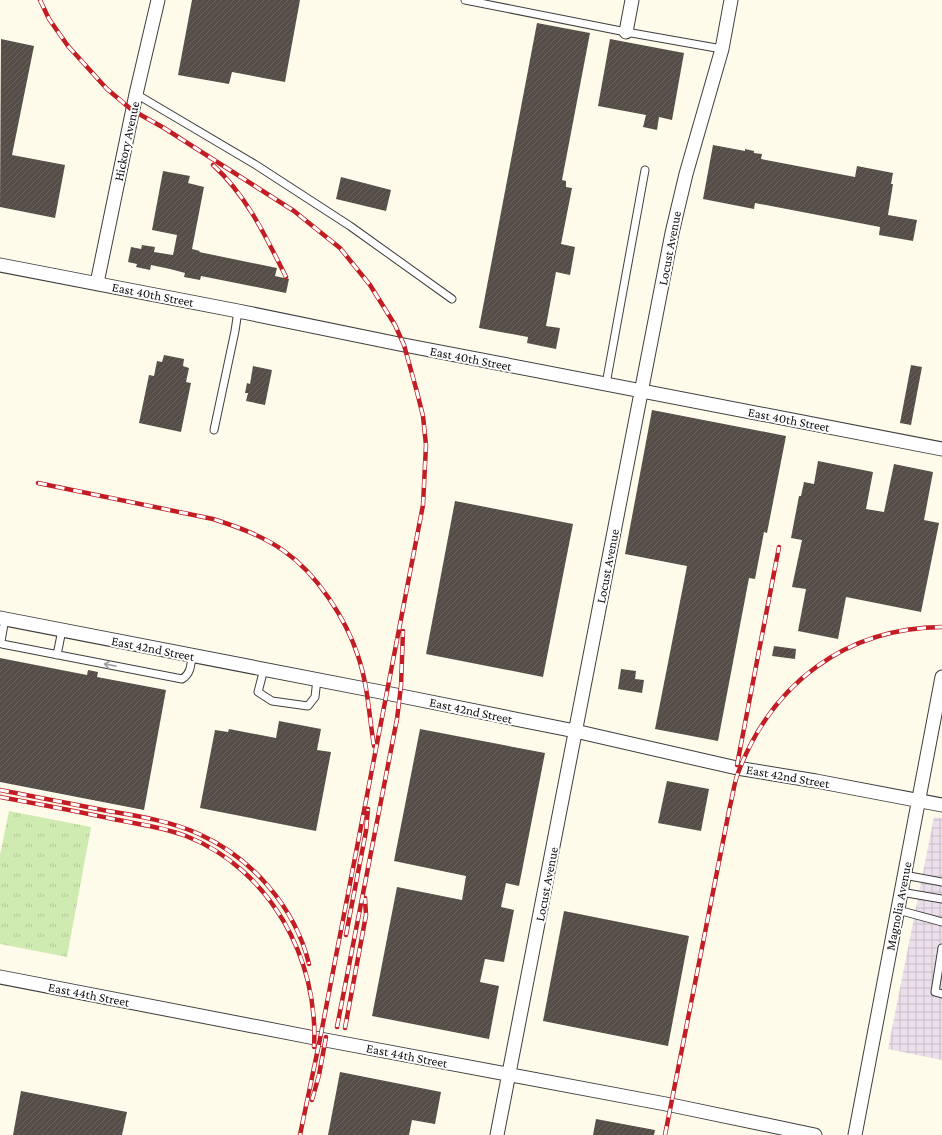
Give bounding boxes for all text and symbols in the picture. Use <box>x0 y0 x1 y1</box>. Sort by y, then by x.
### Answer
street label: Hickory Avenue <box>111 100 142 182</box>
street label: Locust Avenue <box>655 209 684 287</box>
street label: East 40th Street <box>111 279 196 310</box>
street label: East 40th Street <box>429 343 514 374</box>
street label: East 40th Street <box>747 404 832 435</box>
street label: Locust Avenue <box>593 527 622 605</box>
street label: East 42nd Street <box>110 633 196 664</box>
one-way arrow <box>103 660 116 668</box>
street label: East 42nd Street <box>428 694 514 727</box>
street label: East 42nd Street <box>745 762 831 791</box>
street label: Locust Avenue <box>532 845 561 923</box>
street label: Magnolia Avenue <box>883 860 915 952</box>
street label: East 44th Street <box>47 979 131 1010</box>
street label: East 44th Street <box>365 1040 449 1071</box>

